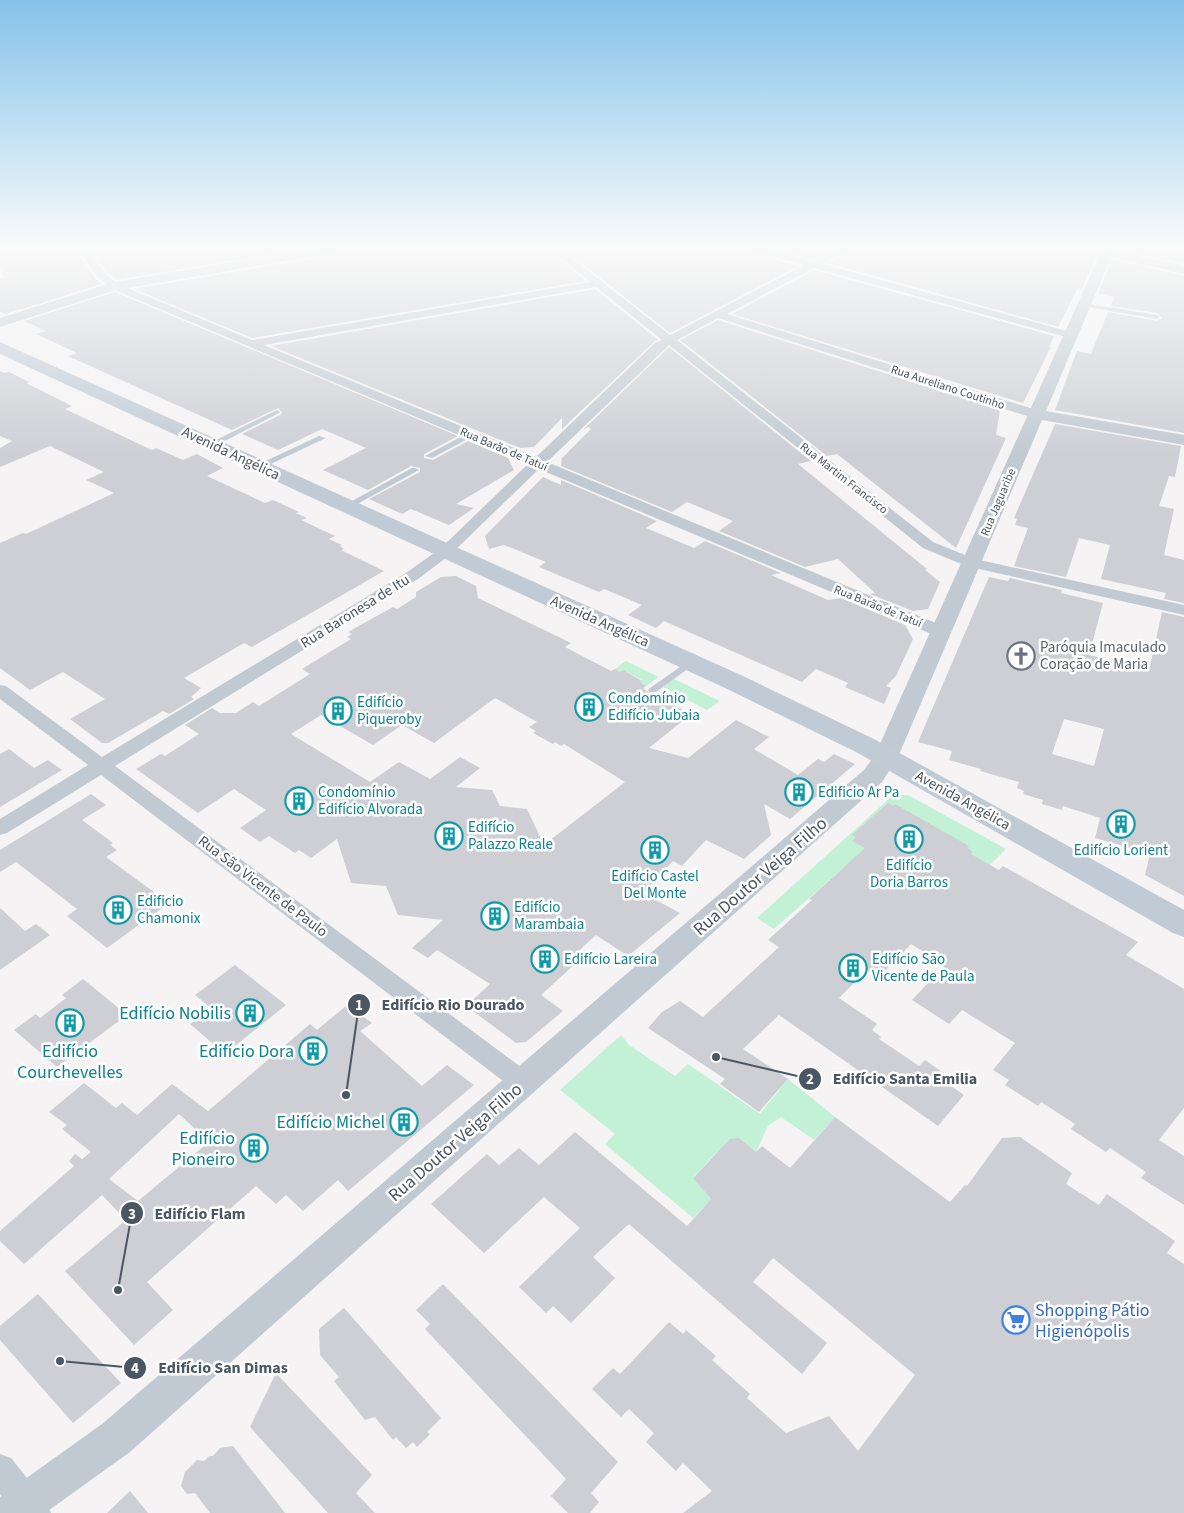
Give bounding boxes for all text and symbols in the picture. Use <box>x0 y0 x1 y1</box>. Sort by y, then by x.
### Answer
street label: Rua Aureliano Coutinho <box>889 361 1007 414</box>
street label: Avenida Angélica <box>178 422 283 485</box>
street label: Rua Barão de Tatuí <box>457 423 551 476</box>
street label: Rua Martim Francisco <box>796 439 891 518</box>
street label: Rua Jaguaribe <box>977 466 1020 539</box>
street label: Rua Baronesa de Itu <box>297 569 414 654</box>
street label: Rua Barão de Tatuí <box>831 581 925 632</box>
street label: Avenida Angélica <box>547 590 653 653</box>
place label: Paróquia Imaculado Coração de Maria <box>1040 637 1166 675</box>
church icon: Paróquia Imaculado Coração de Maria <box>1006 641 1036 671</box>
place label: Condomínio Edifício Jubaia <box>608 688 700 726</box>
place label: Edifício Piqueroby <box>357 692 422 730</box>
building icon: Condomínio Edifício Jubaia <box>574 692 604 722</box>
building icon: Edifício Piqueroby <box>323 696 353 726</box>
street label: Avenida Angélica <box>911 766 1014 835</box>
building icon: Edificio Ar Pa <box>784 777 814 807</box>
place label: Condomínio Edifício Alvorada <box>318 782 423 820</box>
place label: Edificio Ar Pa <box>818 782 899 803</box>
building icon: Condomínio Edifício Alvorada <box>284 786 314 816</box>
building icon: Edifício Lorient <box>1106 809 1136 839</box>
street label: Rua Doutor Veiga Filho <box>688 811 833 942</box>
place label: Edifício Palazzo Reale <box>468 817 553 855</box>
building icon: Edifício Palazzo Reale <box>434 821 464 851</box>
building icon: Edifício Doria Barros <box>894 824 924 854</box>
street label: Rua São Vicente de Paulo <box>194 831 332 942</box>
building icon: Edifício Castel Del Monte <box>640 835 670 865</box>
place label: Edifício Lorient <box>1074 840 1168 861</box>
place label: Edifício Doria Barros <box>870 855 948 893</box>
place label: Edifício Castel Del Monte <box>611 866 699 904</box>
place label: Edificio Chamonix <box>137 891 201 929</box>
building icon: Edificio Chamonix <box>103 895 133 925</box>
place label: Edifício Marambaia <box>514 897 584 935</box>
building icon: Edifício Marambaia <box>480 901 510 931</box>
building icon: Edifício Lareira <box>530 944 560 974</box>
place label: Edifício Lareira <box>564 949 657 970</box>
place label: Edifício São Vicente de Paula <box>872 949 975 987</box>
building icon: Edifício São Vicente de Paula <box>838 953 868 983</box>
callout: Edifício Rio Dourado <box>347 989 535 1020</box>
text: Edifício Rio Dourado <box>382 994 525 1016</box>
text: 1 <box>355 995 363 1016</box>
building icon: Edifício Nobilis <box>235 998 265 1028</box>
place label: Edifício Nobilis <box>119 1001 231 1026</box>
building icon: Edifício Courchevelles <box>55 1008 85 1038</box>
building icon: Edifício Dora <box>298 1036 328 1066</box>
place label: Edifício Courchevelles <box>17 1039 123 1085</box>
place label: Edifício Dora <box>199 1039 294 1064</box>
callout: Edifício Santa Emilia <box>798 1063 987 1094</box>
text: Edifício Santa Emilia <box>833 1068 977 1090</box>
text: 2 <box>806 1069 814 1090</box>
street label: Rua Doutor Veiga Filho <box>383 1077 528 1208</box>
building icon: Edifício Michel <box>389 1107 419 1137</box>
place label: Edifício Michel <box>277 1110 385 1135</box>
place label: Edifício Pioneiro <box>172 1126 235 1172</box>
building icon: Edifício Pioneiro <box>239 1133 269 1163</box>
callout: Edifício Flam <box>119 1198 255 1229</box>
text: Edifício Flam <box>154 1203 246 1225</box>
text: 3 <box>128 1204 136 1225</box>
place label: Shopping Pátio Higienópolis <box>1035 1298 1150 1344</box>
supermarket icon: Shopping Pátio Higienópolis <box>1001 1305 1031 1335</box>
callout: Edifício San Dimas <box>123 1352 297 1383</box>
text: Edifício San Dimas <box>158 1357 288 1379</box>
text: 4 <box>131 1358 139 1379</box>

